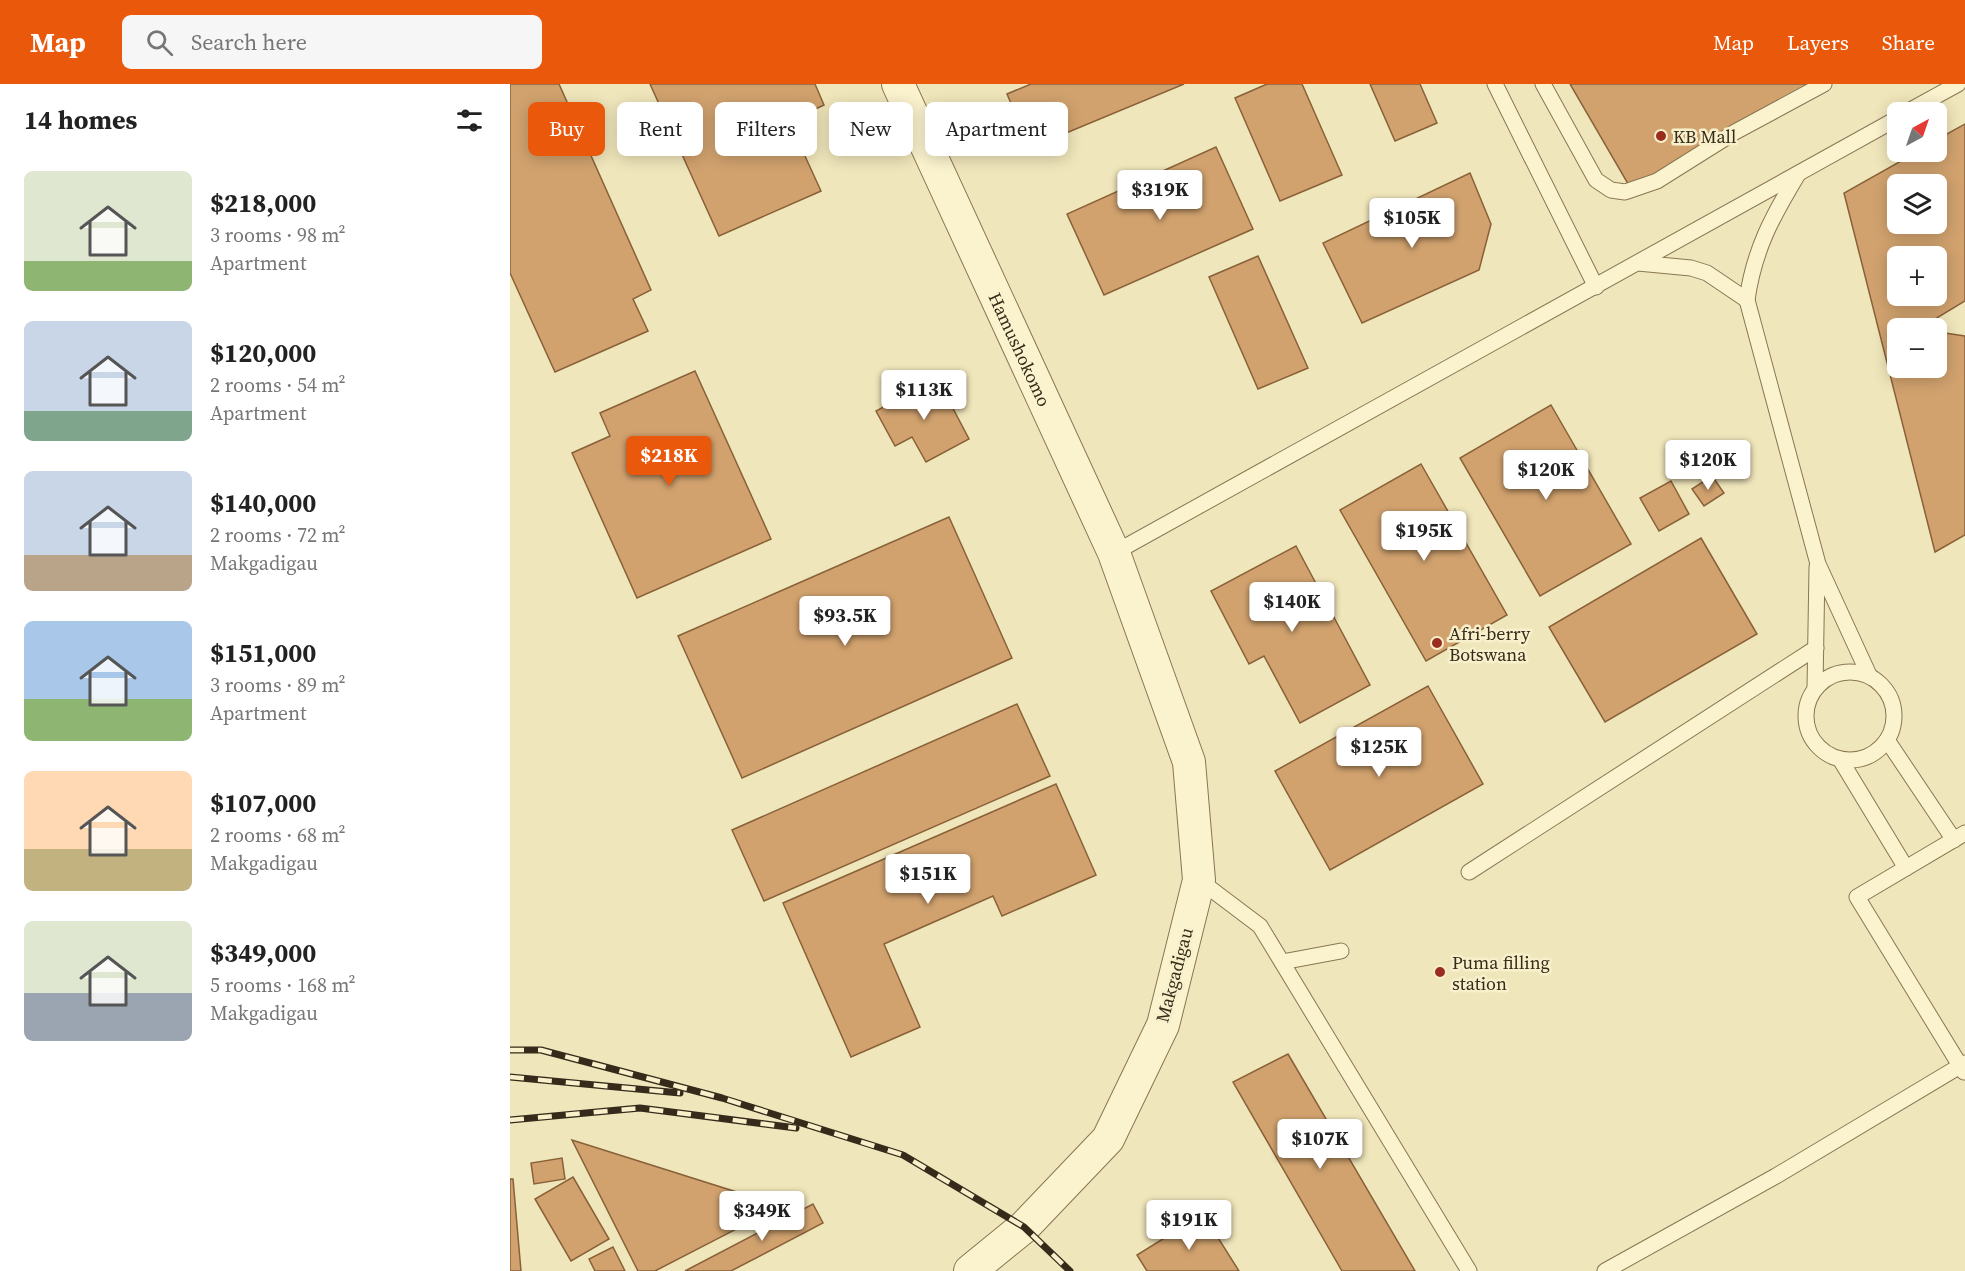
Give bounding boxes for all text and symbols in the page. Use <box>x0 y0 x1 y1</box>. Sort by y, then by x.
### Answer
search box <box>122 15 542 69</box>
text: Map <box>30 23 86 61</box>
icon: search <box>143 26 176 59</box>
text: Search here <box>191 27 307 57</box>
text: Map <box>1713 28 1754 57</box>
text: Layers <box>1787 28 1849 57</box>
text: Share <box>1882 28 1935 57</box>
text: 14 homes <box>24 102 137 138</box>
chip: Buy <box>528 102 605 156</box>
chip: Rent <box>617 102 703 156</box>
chip: Filters <box>715 102 817 156</box>
chip: New <box>829 102 913 156</box>
chip: Apartment <box>925 102 1068 156</box>
north arrow <box>1887 102 1947 162</box>
map controls <box>1887 102 1947 378</box>
icon: filters <box>453 104 486 137</box>
place label: KB Mall <box>1673 124 1736 149</box>
marker: KB Mall <box>1654 129 1668 143</box>
pin: $319K <box>1118 170 1202 221</box>
button: layers <box>1887 174 1947 234</box>
text: $319K <box>1131 175 1189 203</box>
text: $218,000 <box>210 185 316 221</box>
icon: home <box>72 195 144 267</box>
pin: $105K <box>1370 198 1454 249</box>
text: $105K <box>1383 203 1441 231</box>
text: 3 rooms · 98 m² <box>210 221 346 249</box>
button: + <box>1887 246 1947 306</box>
text: Apartment <box>210 249 307 277</box>
street label: Hamushokomo <box>983 288 1057 411</box>
button: − <box>1887 318 1947 378</box>
text: $120,000 <box>210 335 316 371</box>
icon: home <box>72 345 144 417</box>
pin: $113K <box>882 370 966 421</box>
text: 2 rooms · 54 m² <box>210 371 346 399</box>
text: $113K <box>895 375 953 403</box>
text: Apartment <box>210 399 307 427</box>
pin: $218K <box>627 436 711 487</box>
pin: $120K <box>1666 440 1750 491</box>
text: $218K <box>640 441 698 469</box>
text: $120K <box>1679 445 1737 473</box>
pin: $120K <box>1504 450 1588 501</box>
text: $120K <box>1517 455 1575 483</box>
text: $140,000 <box>210 485 316 521</box>
icon: home <box>72 495 144 567</box>
pin: $195K <box>1382 511 1466 562</box>
text: $195K <box>1395 516 1453 544</box>
text: 2 rooms · 72 m² <box>210 521 346 549</box>
text: Makgadigau <box>210 549 318 577</box>
pin: $140K <box>1250 582 1334 633</box>
text: $140K <box>1263 587 1321 615</box>
pin: $93.5K <box>796 596 894 647</box>
text: $93.5K <box>813 601 877 629</box>
place label: Afri-berry Botswana <box>1449 621 1531 667</box>
text: $151,000 <box>210 635 316 671</box>
marker: Afri-berry Botswana <box>1430 636 1444 650</box>
icon: home <box>72 645 144 717</box>
text: 3 rooms · 89 m² <box>210 671 346 699</box>
text: Apartment <box>210 699 307 727</box>
pin: $125K <box>1337 727 1421 778</box>
text: $125K <box>1350 732 1408 760</box>
text: $107,000 <box>210 785 316 821</box>
icon: home <box>72 795 144 867</box>
text: 2 rooms · 68 m² <box>210 821 346 849</box>
text: Makgadigau <box>210 849 318 877</box>
pin: $151K <box>886 854 970 905</box>
text: $151K <box>899 859 957 887</box>
street label: Makgadigau <box>1149 925 1199 1025</box>
text: $349,000 <box>210 935 316 971</box>
icon: home <box>72 945 144 1017</box>
place label: Puma filling station <box>1452 950 1550 996</box>
marker: Puma filling station <box>1433 965 1447 979</box>
text: 5 rooms · 168 m² <box>210 971 356 999</box>
text: Makgadigau <box>210 999 318 1027</box>
pin: $107K <box>1278 1119 1362 1170</box>
text: $107K <box>1291 1124 1349 1152</box>
pin: $349K <box>720 1191 804 1242</box>
text: $349K <box>733 1196 791 1224</box>
pin: $191K <box>1147 1200 1231 1251</box>
text: $191K <box>1160 1205 1218 1233</box>

